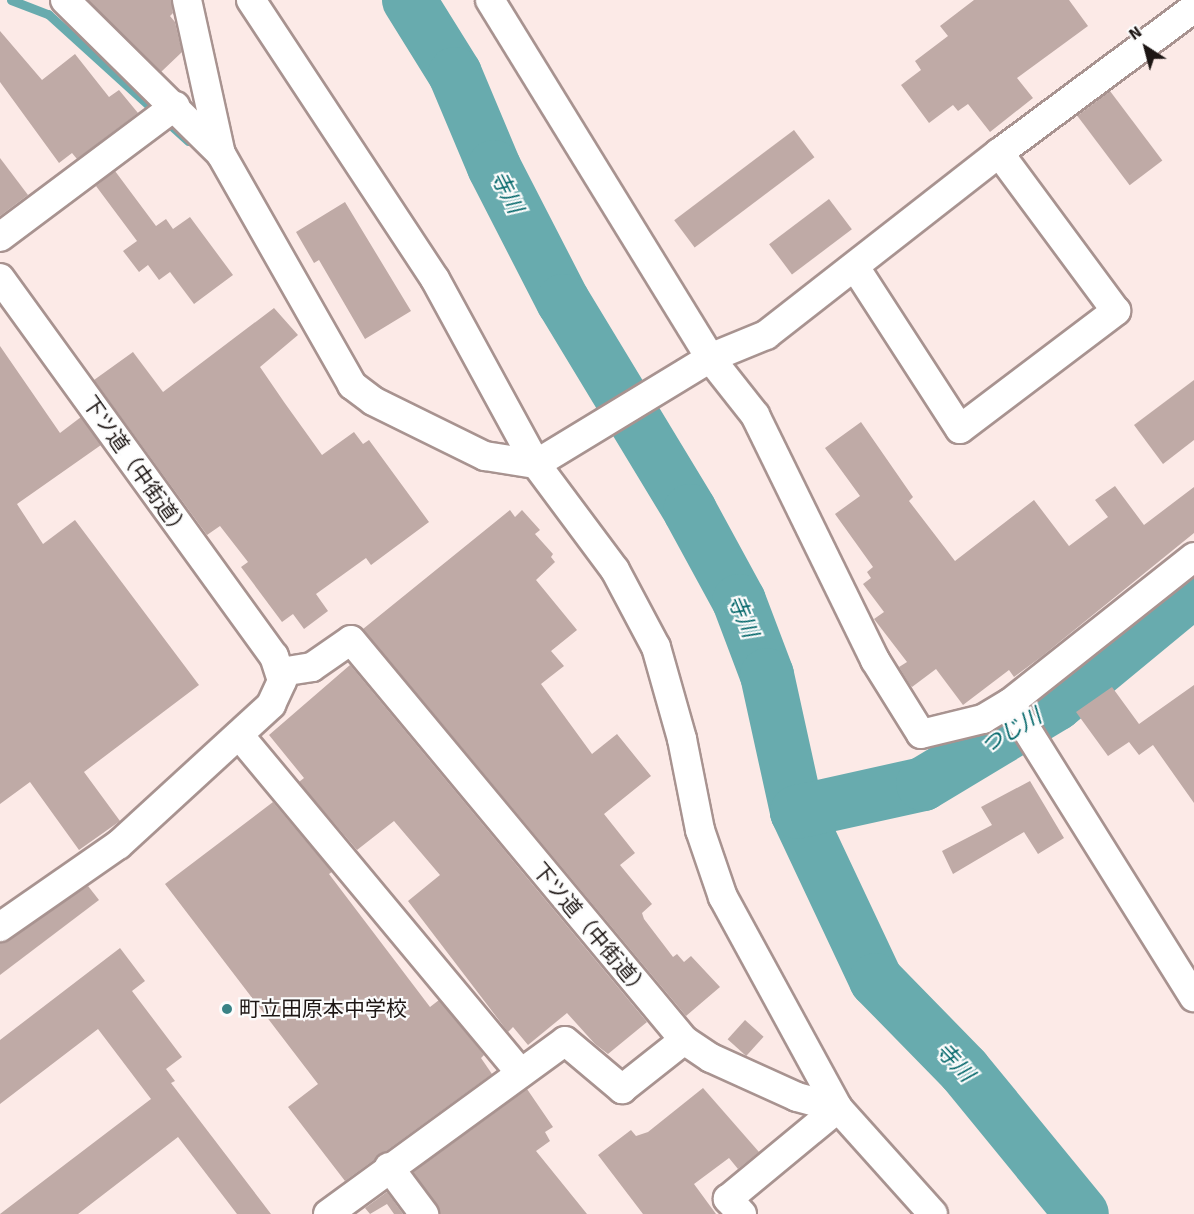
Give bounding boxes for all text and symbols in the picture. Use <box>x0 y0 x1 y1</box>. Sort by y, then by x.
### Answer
north arrow <box>1116 18 1176 78</box>
text: N <box>1125 22 1146 45</box>
water label: 寺川 <box>485 166 529 218</box>
street label: 下ツ道（中街道） <box>77 391 195 543</box>
water label: 寺川 <box>722 591 764 641</box>
water label: つじ川 <box>976 703 1046 759</box>
street label: 下ツ道（中街道） <box>527 858 655 1002</box>
place label: 町立田原本中学校 <box>239 996 407 1022</box>
marker: 町立田原本中学校 <box>220 1002 234 1016</box>
water label: 寺川 <box>930 1037 980 1087</box>

